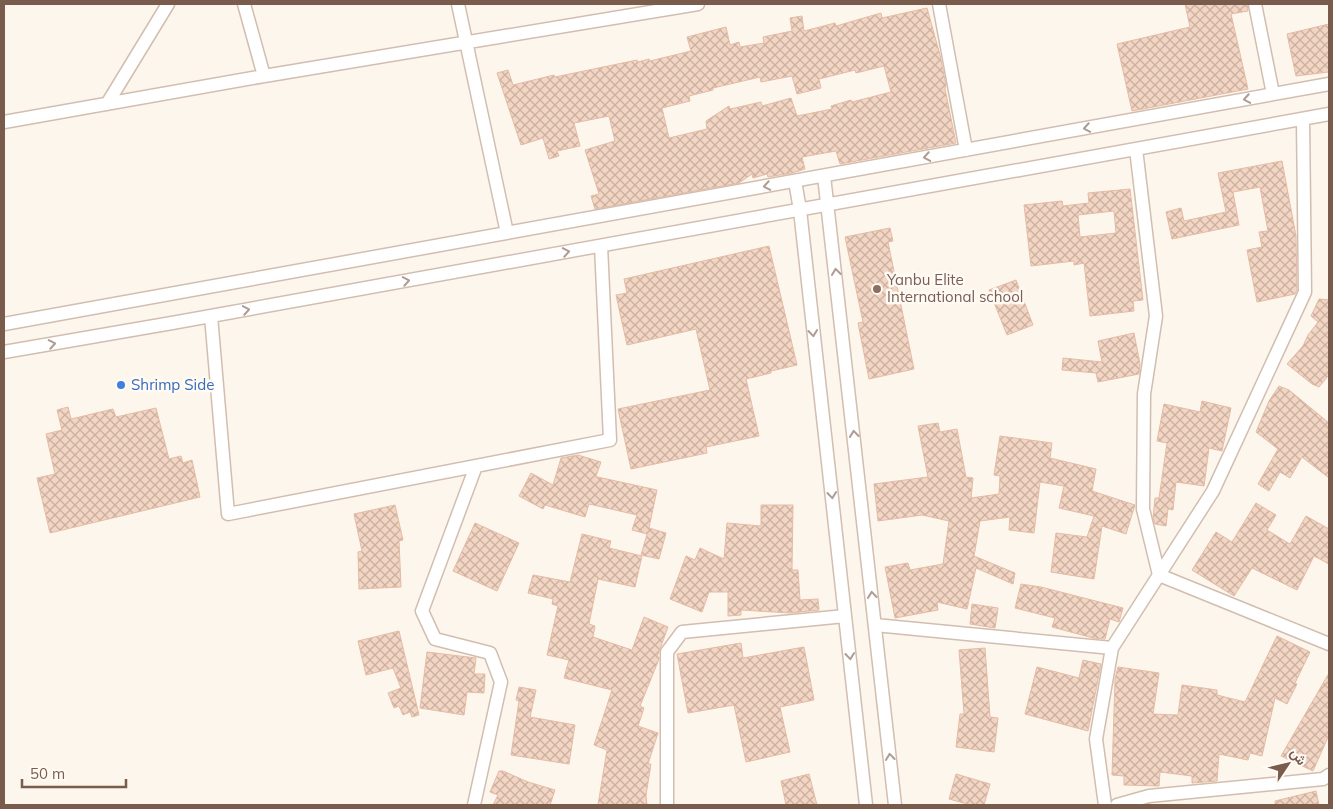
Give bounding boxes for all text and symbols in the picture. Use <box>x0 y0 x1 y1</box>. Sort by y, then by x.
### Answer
one-way arrow <box>1242 93 1251 104</box>
one-way arrow <box>1083 122 1091 133</box>
one-way arrow <box>923 151 931 162</box>
one-way arrow <box>763 180 772 190</box>
one-way arrow <box>562 247 571 258</box>
one-way arrow <box>831 268 842 276</box>
place label: Yanbu Elite International school <box>886 270 1023 306</box>
one-way arrow <box>402 276 411 286</box>
marker: Yanbu Elite International school <box>871 283 883 295</box>
one-way arrow <box>242 305 251 315</box>
one-way arrow <box>807 330 818 338</box>
one-way arrow <box>47 339 56 349</box>
place label: Shrimp Side <box>131 375 214 394</box>
marker: Shrimp Side <box>115 379 127 391</box>
one-way arrow <box>849 429 860 437</box>
one-way arrow <box>826 491 837 499</box>
one-way arrow <box>867 591 878 599</box>
one-way arrow <box>844 653 855 661</box>
north arrow <box>1263 739 1313 789</box>
text: ش <box>1286 744 1311 769</box>
one-way arrow <box>885 752 896 760</box>
scale bar <box>22 756 126 788</box>
text: 50 m <box>30 764 65 783</box>

